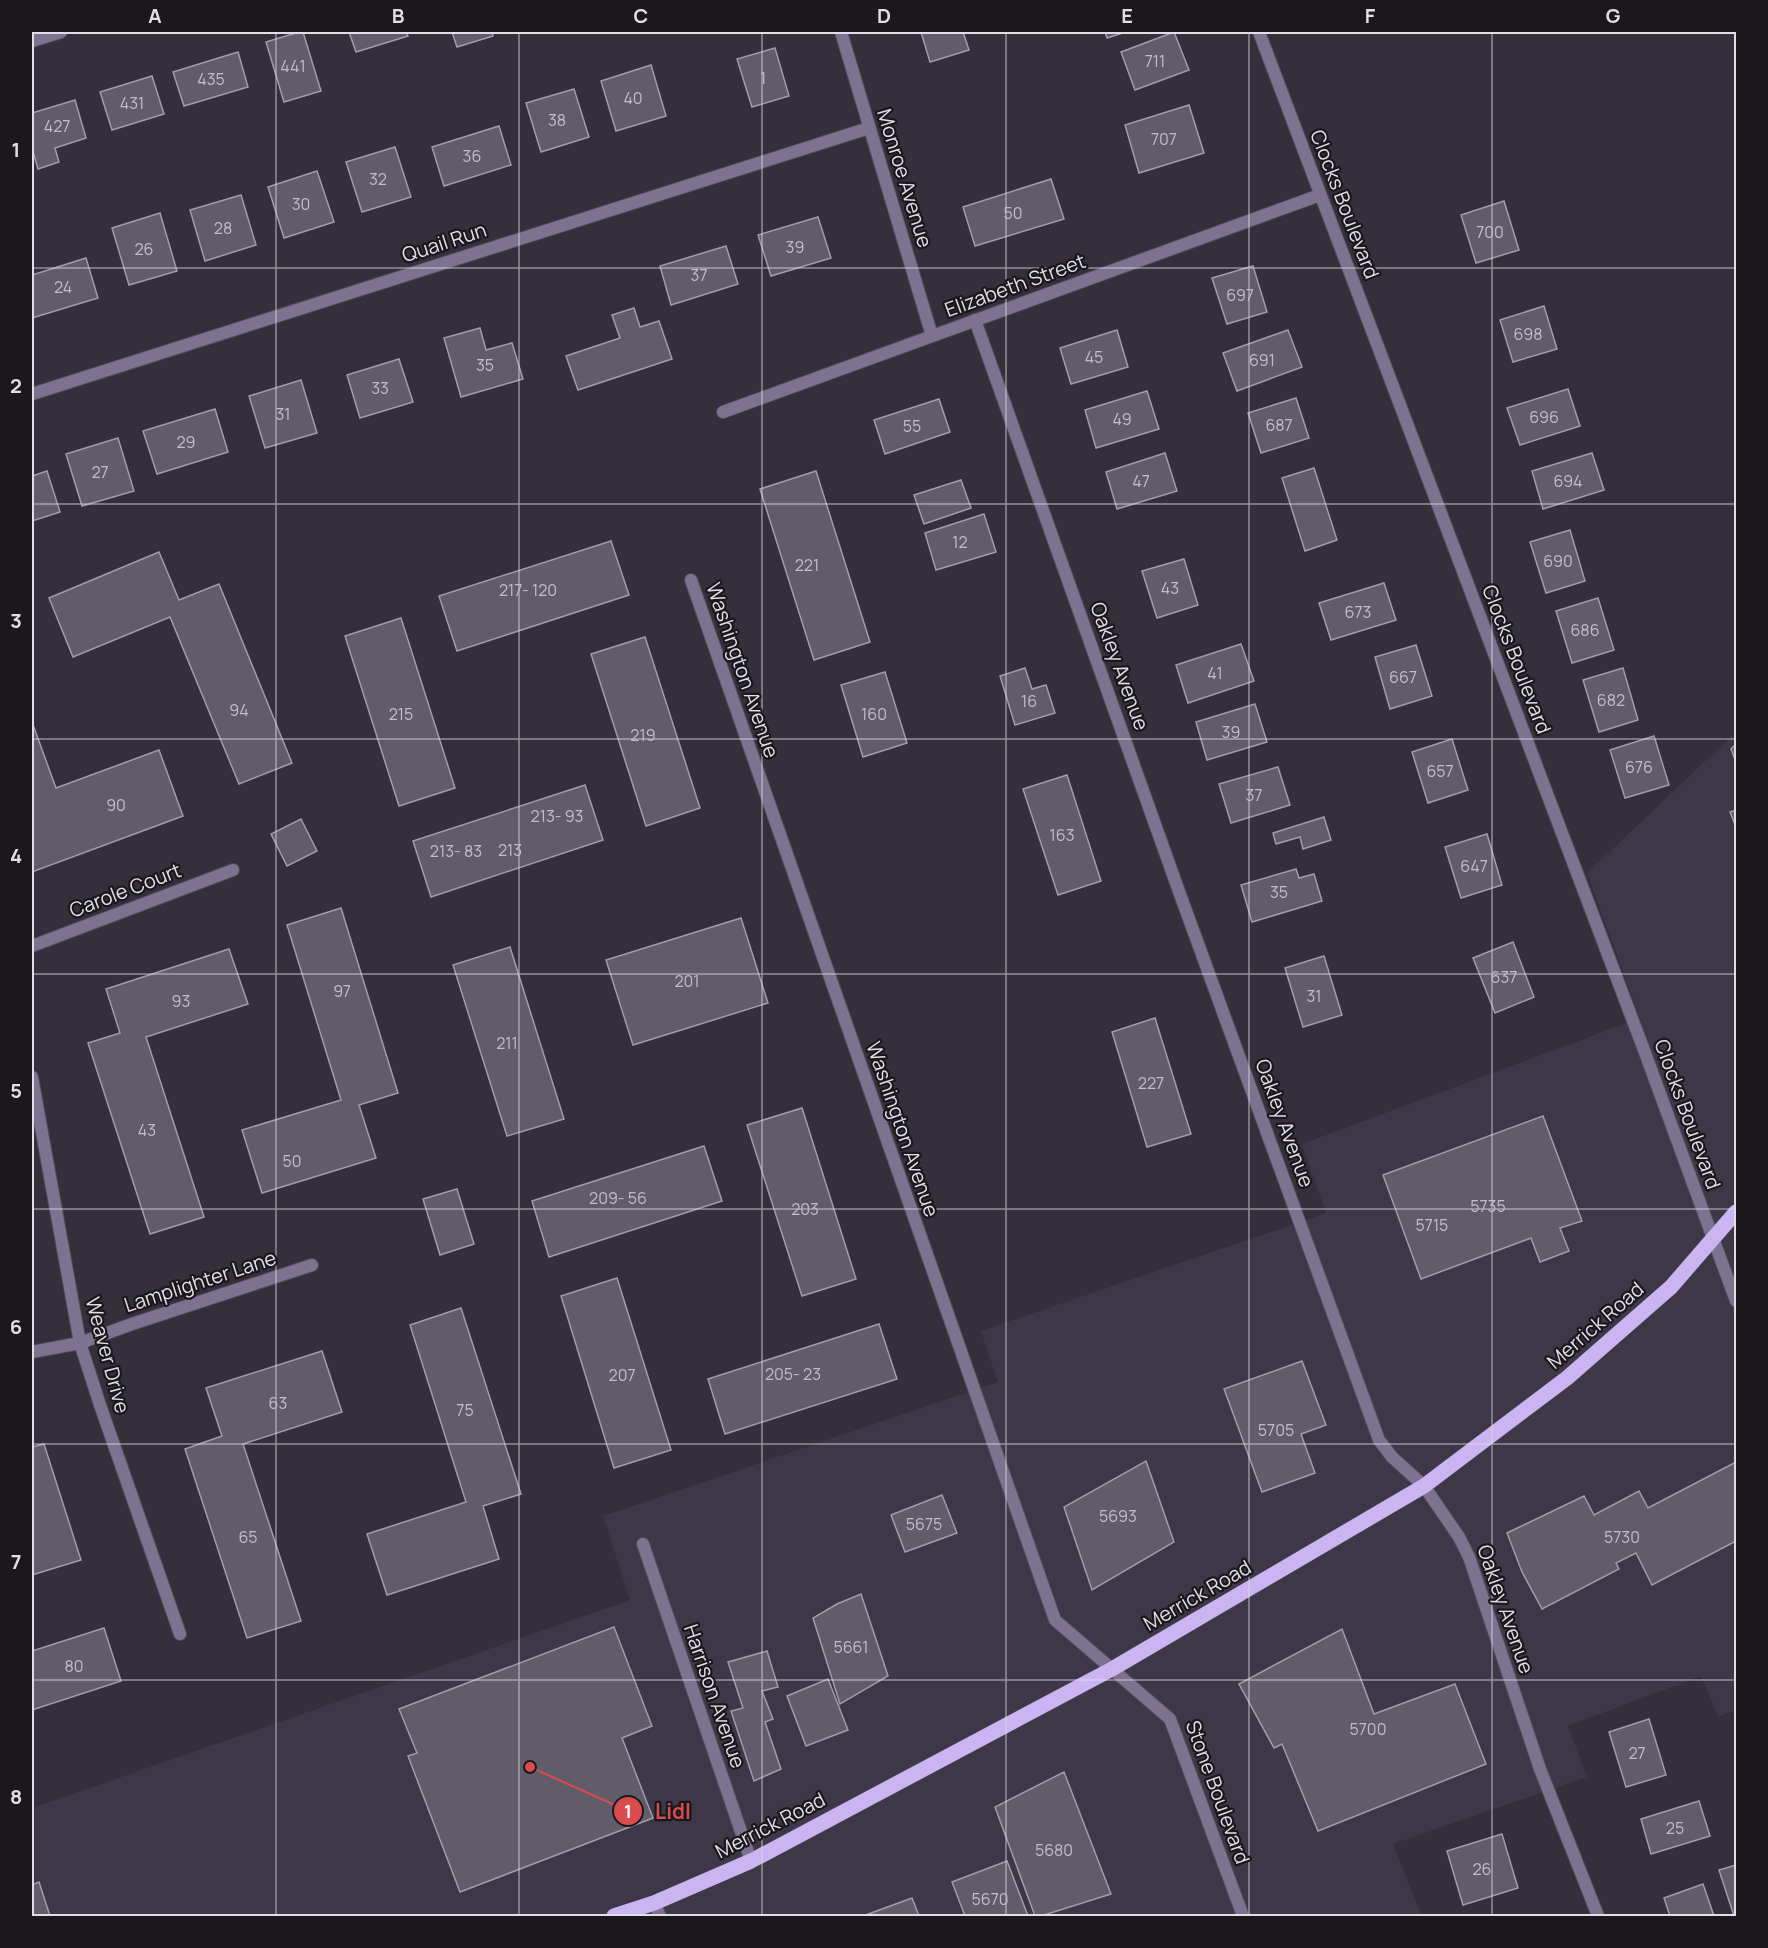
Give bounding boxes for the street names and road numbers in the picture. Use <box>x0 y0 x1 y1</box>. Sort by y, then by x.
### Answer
street label: Monroe Avenue <box>871 105 939 251</box>
street label: Clocks Boulevard <box>1304 126 1386 282</box>
street label: Quail Run <box>398 216 490 268</box>
street label: Elizabeth Street <box>941 247 1089 323</box>
street label: Washington Avenue <box>700 579 786 761</box>
street label: Clocks Boulevard <box>1476 581 1558 737</box>
street label: Oakley Avenue <box>1084 598 1156 734</box>
street label: Carole Court <box>65 856 185 924</box>
street label: Clocks Boulevard <box>1648 1035 1728 1193</box>
street label: Washington Avenue <box>860 1038 946 1220</box>
street label: Oakley Avenue <box>1249 1055 1321 1191</box>
street label: Lamplighter Lane <box>120 1244 280 1318</box>
street label: Merrick Road <box>1541 1275 1649 1375</box>
street label: Weaver Drive <box>80 1294 136 1416</box>
street label: Oakley Avenue <box>1471 1541 1541 1677</box>
street label: Merrick Road <box>1138 1553 1256 1637</box>
street label: Harrison Avenue <box>678 1620 752 1772</box>
street label: Stone Boulevard <box>1180 1717 1256 1867</box>
street label: Merrick Road <box>710 1786 830 1864</box>

